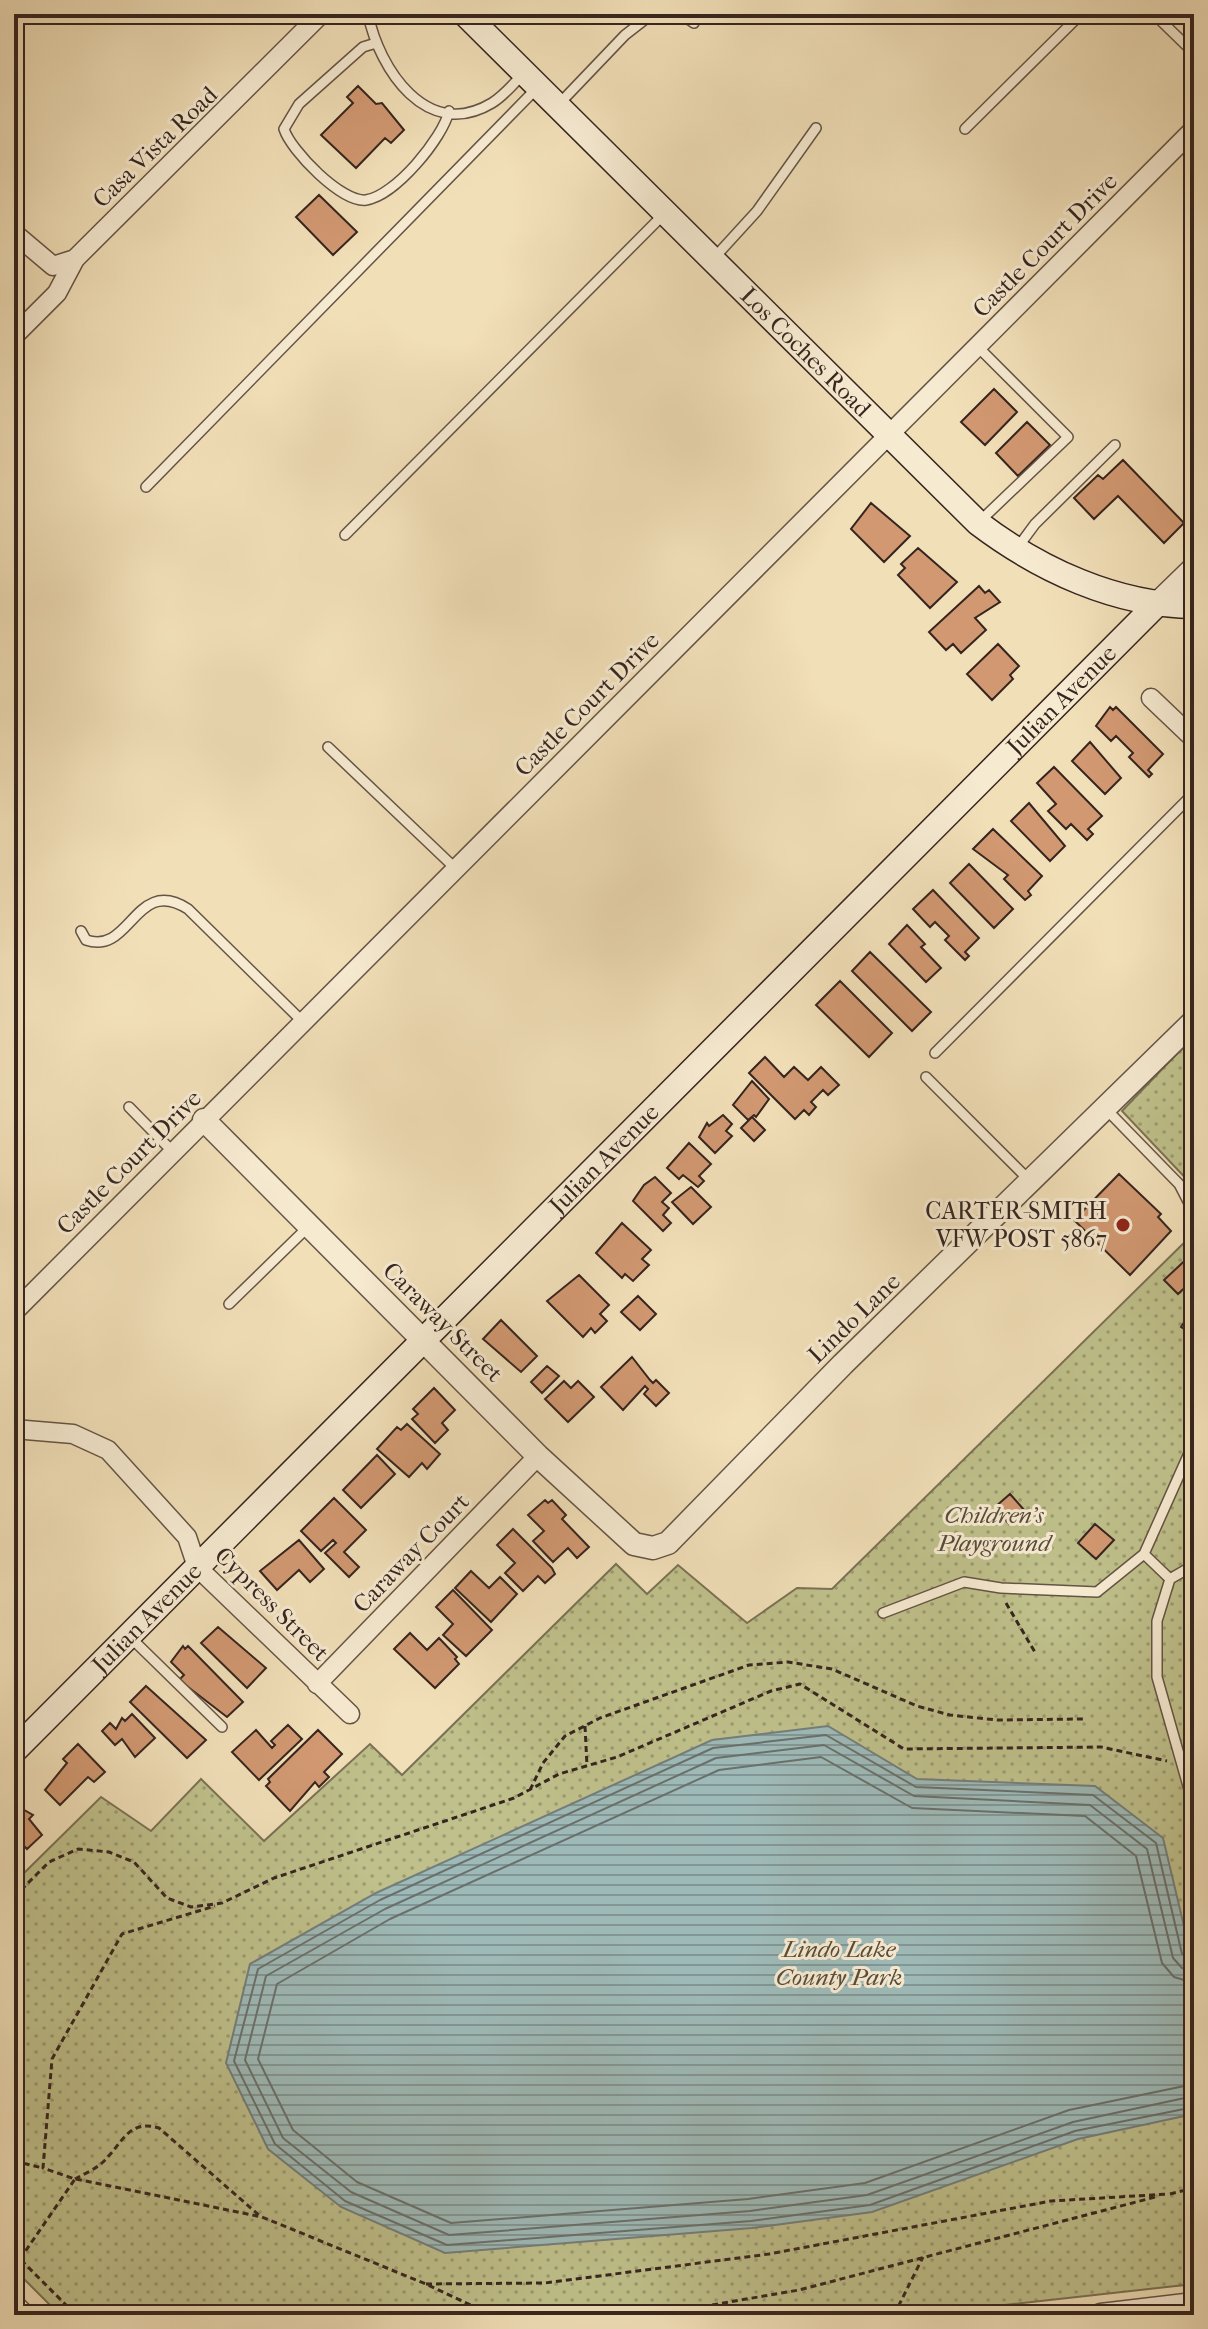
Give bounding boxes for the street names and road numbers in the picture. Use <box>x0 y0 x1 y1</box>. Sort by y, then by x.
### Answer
street label: Casa Vista Road <box>87 80 224 213</box>
street label: Castle Court Drive <box>967 167 1123 323</box>
street label: Los Coches Road <box>735 281 877 423</box>
street label: Castle Court Drive <box>509 626 665 782</box>
street label: Julian Avenue <box>999 639 1122 762</box>
street label: Castle Court Drive <box>51 1084 207 1240</box>
street label: Julian Avenue <box>542 1098 665 1221</box>
street label: Caraway Street <box>377 1256 509 1388</box>
street label: Lindo Lane <box>802 1267 906 1369</box>
street label: Caraway Court <box>347 1487 475 1618</box>
street label: Cypress Street <box>209 1541 335 1667</box>
street label: Julian Avenue <box>85 1557 207 1680</box>

